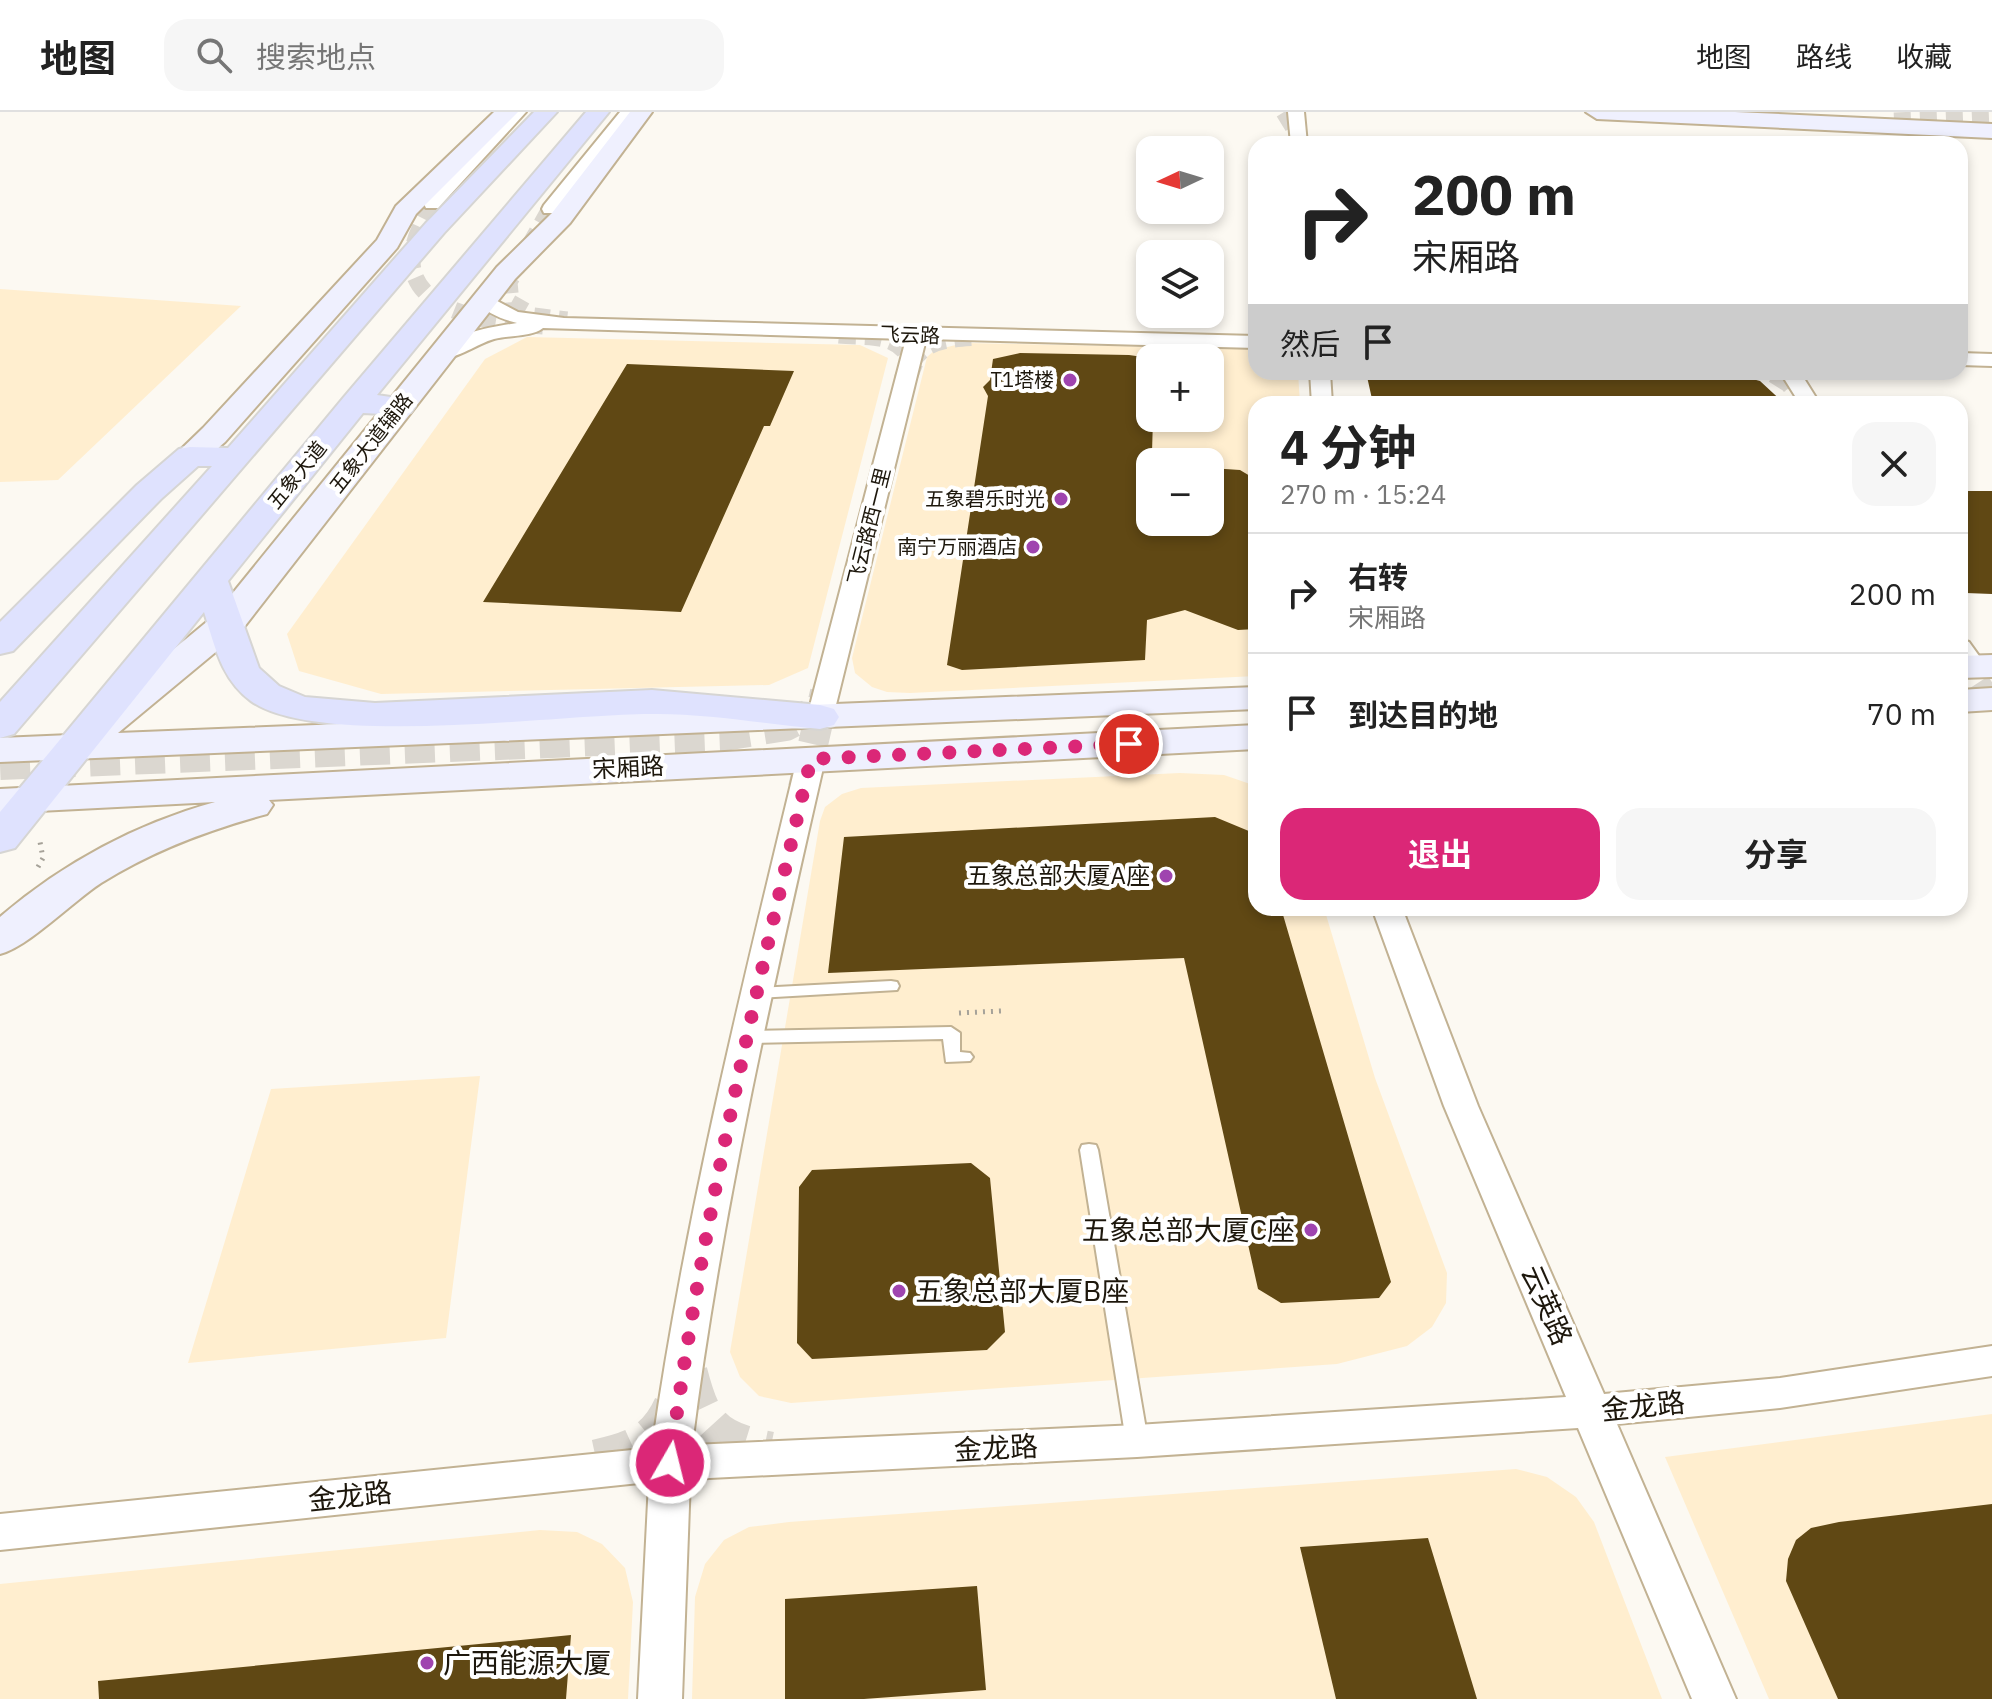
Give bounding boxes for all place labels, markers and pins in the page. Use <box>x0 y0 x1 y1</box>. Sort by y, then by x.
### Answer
place label: T1塔楼 <box>991 366 1054 393</box>
marker: T1塔楼 <box>1061 371 1079 389</box>
place label: 五象碧乐时光 <box>925 485 1045 512</box>
marker: 五象碧乐时光 <box>1052 490 1070 508</box>
place label: 南宁万丽酒店 <box>897 533 1017 560</box>
marker: 南宁万丽酒店 <box>1024 538 1042 556</box>
pin <box>1095 710 1163 778</box>
place label: 五象总部大厦A座 <box>967 859 1150 891</box>
marker: 五象总部大厦A座 <box>1157 867 1175 885</box>
place label: 五象总部大厦C座 <box>1082 1211 1295 1248</box>
marker: 五象总部大厦C座 <box>1302 1221 1320 1239</box>
place label: 五象总部大厦B座 <box>915 1272 1129 1309</box>
marker: 五象总部大厦B座 <box>890 1282 908 1300</box>
place label: 广西能源大厦 <box>443 1644 611 1681</box>
marker: 广西能源大厦 <box>418 1654 436 1672</box>

